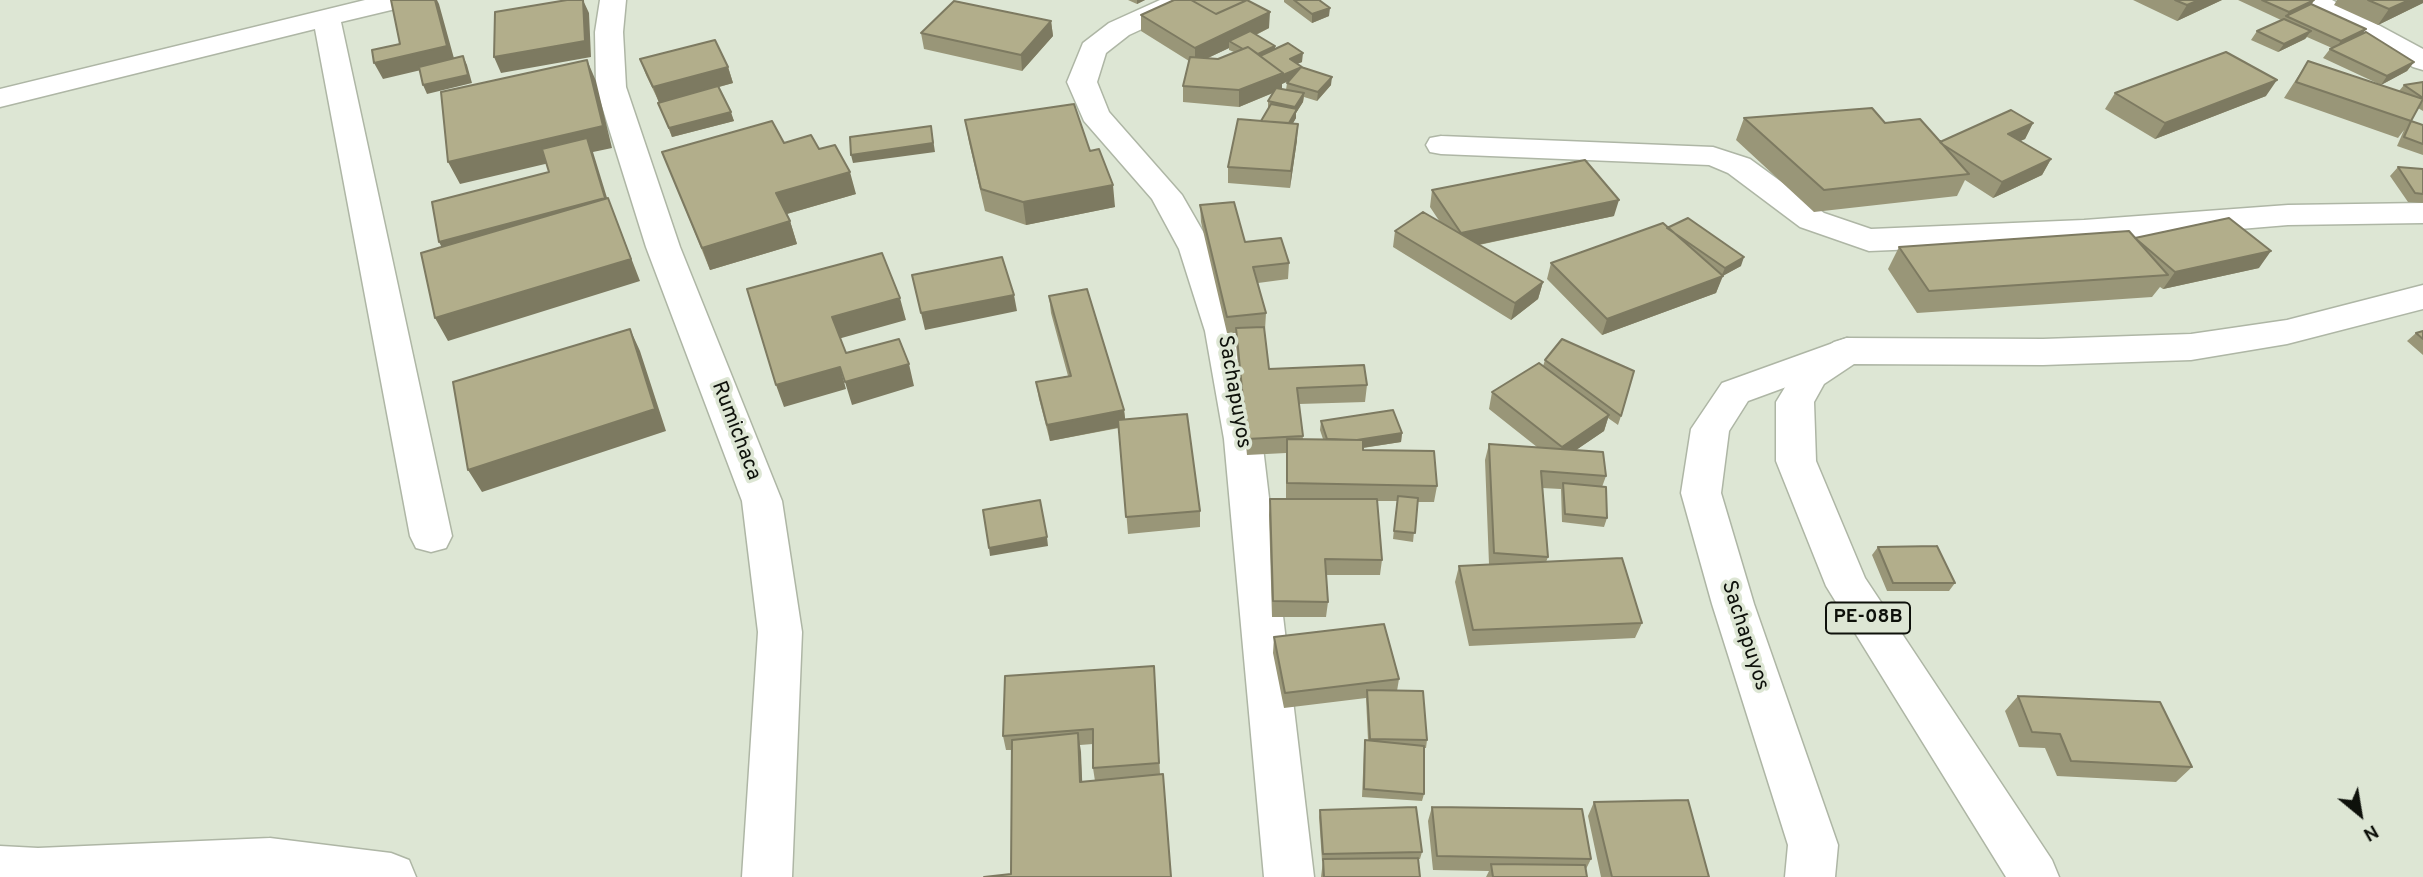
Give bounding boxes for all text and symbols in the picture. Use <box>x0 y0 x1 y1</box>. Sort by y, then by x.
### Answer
street label: Sachapuyos <box>1211 334 1255 450</box>
street label: Rumichaca <box>705 378 765 484</box>
street label: Sachapuyos <box>1714 578 1774 694</box>
road number: PE-08B <box>1826 603 1910 634</box>
north arrow <box>2325 779 2395 849</box>
text: N <box>2359 818 2382 846</box>

